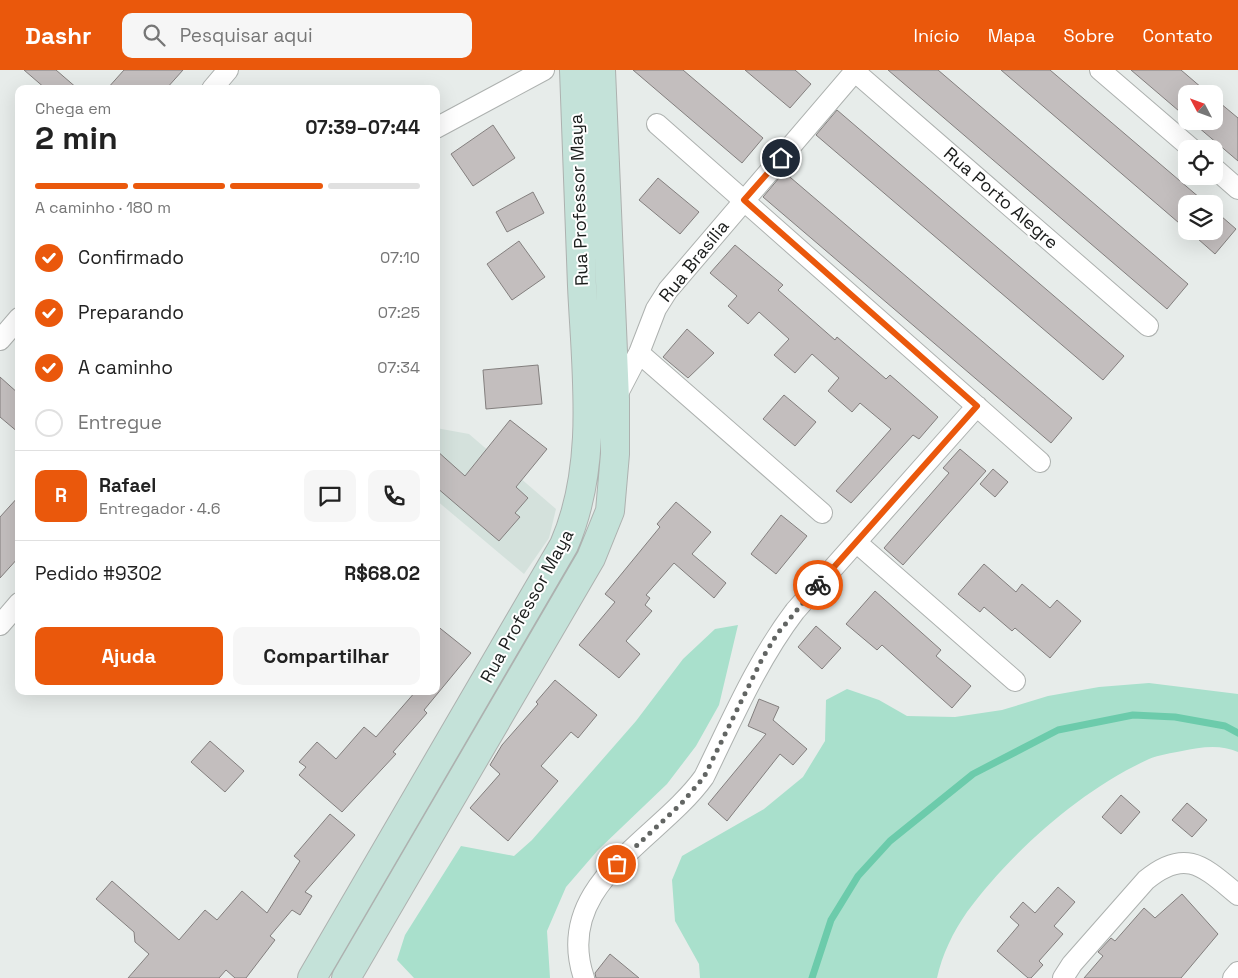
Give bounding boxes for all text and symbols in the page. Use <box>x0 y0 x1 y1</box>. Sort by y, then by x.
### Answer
search box <box>122 13 472 58</box>
text: Dashr <box>25 20 92 51</box>
icon: search <box>140 21 168 49</box>
text: Pesquisar aqui <box>180 23 313 48</box>
text: Início <box>914 24 960 47</box>
text: Mapa <box>988 24 1036 47</box>
text: Sobre <box>1064 24 1114 47</box>
text: Contato <box>1142 24 1213 47</box>
north arrow <box>1178 85 1222 130</box>
map controls <box>1178 85 1223 240</box>
text: Chega em <box>35 98 111 119</box>
street label: Rua Professor Maya <box>564 114 593 286</box>
text: 07:39–07:44 <box>305 115 420 140</box>
text: 2 min <box>35 118 118 158</box>
pin <box>760 137 802 179</box>
button: locate <box>1178 140 1223 185</box>
street label: Rua Porto Alegre <box>939 142 1063 254</box>
icon: home <box>767 144 795 172</box>
button: layers <box>1178 195 1223 240</box>
text: A caminho · 180 m <box>35 197 171 218</box>
street label: Rua Brasília <box>653 215 734 306</box>
icon: check <box>35 244 63 272</box>
text: Confirmado <box>78 245 184 270</box>
text: 07:10 <box>380 247 420 268</box>
icon: check <box>35 299 63 327</box>
text: Preparando <box>78 300 184 325</box>
text: 07:25 <box>378 302 420 323</box>
icon: check <box>35 354 63 382</box>
text: A caminho <box>78 355 173 380</box>
text: 07:34 <box>377 357 420 378</box>
text: Entregue <box>78 410 162 435</box>
button: chat <box>304 470 356 522</box>
button: phone <box>368 470 420 522</box>
text: Rafael <box>99 473 156 498</box>
text: R <box>55 483 67 508</box>
text: Entregador · 4.6 <box>99 498 221 519</box>
street label: Rua Professor Maya <box>475 525 578 687</box>
courier <box>793 560 843 610</box>
text: Pedido #9302 <box>35 561 162 586</box>
text: R$68.02 <box>344 561 420 586</box>
icon: bike <box>804 571 832 599</box>
button: Ajuda <box>35 627 223 685</box>
button: Compartilhar <box>233 627 420 685</box>
pin <box>596 843 638 885</box>
icon: bag <box>603 850 631 878</box>

